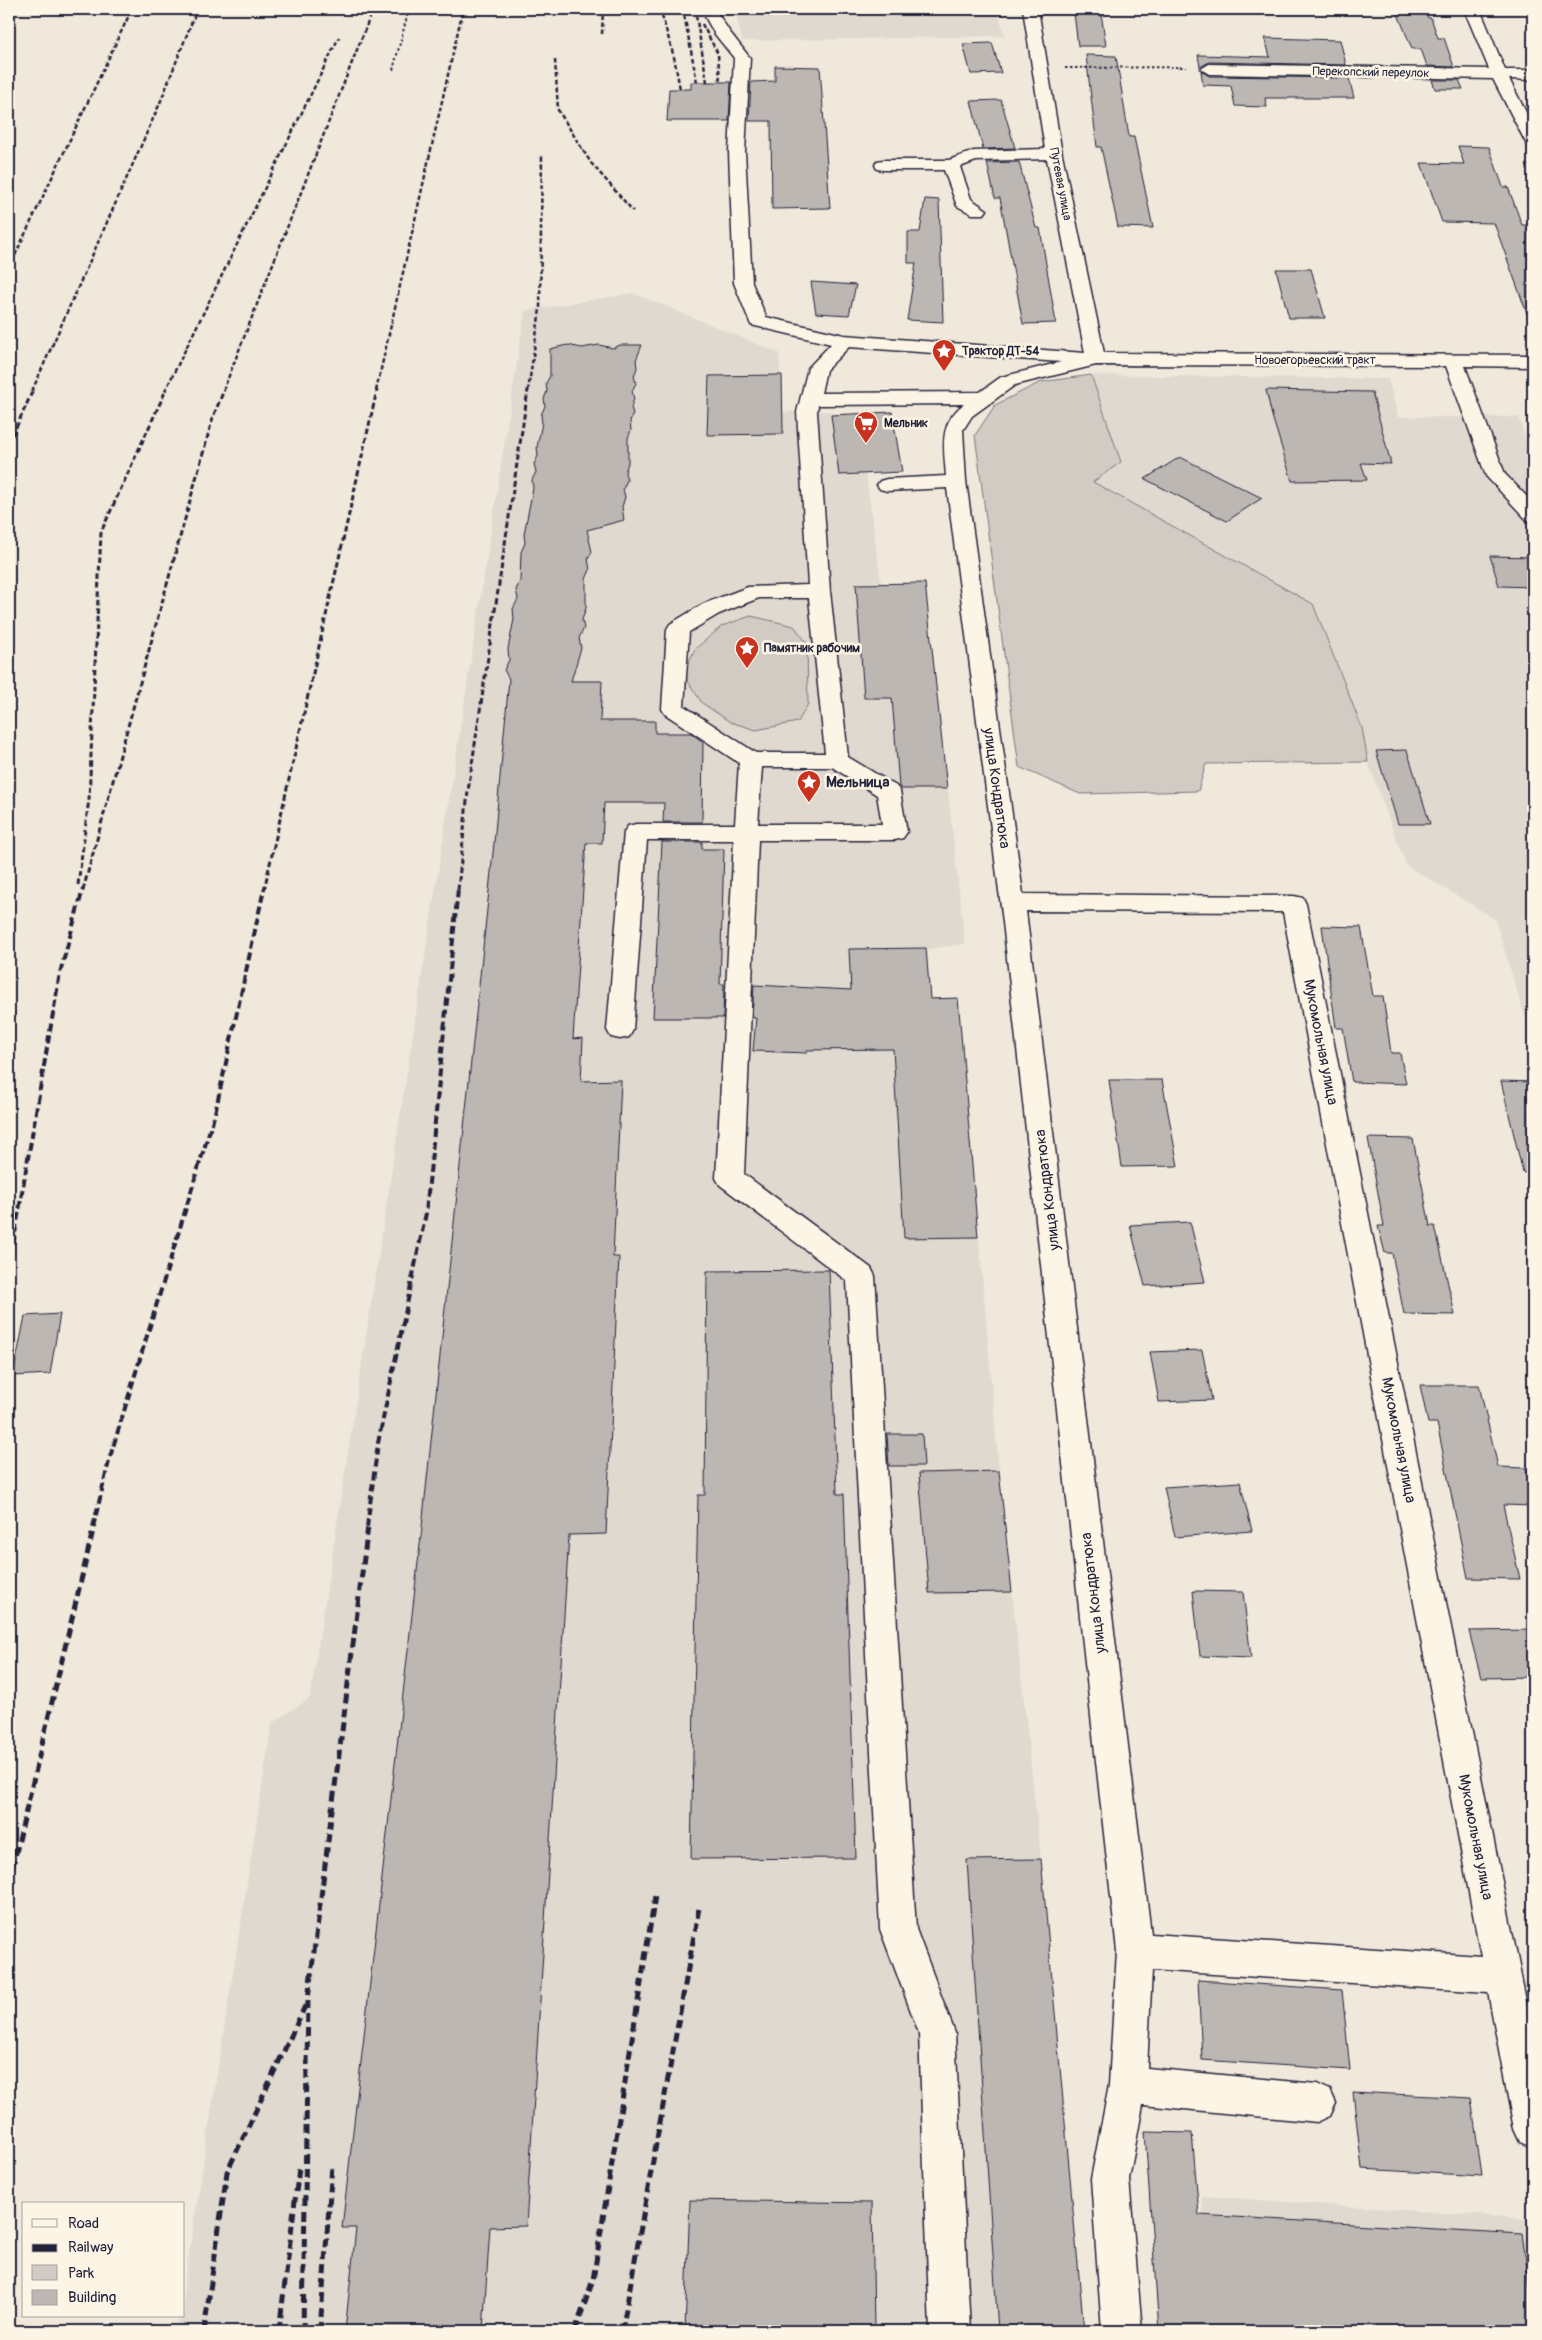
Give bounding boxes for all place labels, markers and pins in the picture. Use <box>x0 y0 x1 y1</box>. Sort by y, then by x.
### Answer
place icon: Трактор ДТ-54 <box>931 338 957 372</box>
place label: Трактор ДТ-54 <box>961 344 1039 359</box>
supermarket icon: Мельник <box>853 410 879 444</box>
place label: Мельник <box>884 416 929 431</box>
place icon: Памятник рабочим <box>734 635 760 669</box>
place label: Памятник рабочим <box>764 641 860 656</box>
place icon: Мельница <box>796 769 822 803</box>
place label: Мельница <box>826 773 890 792</box>

